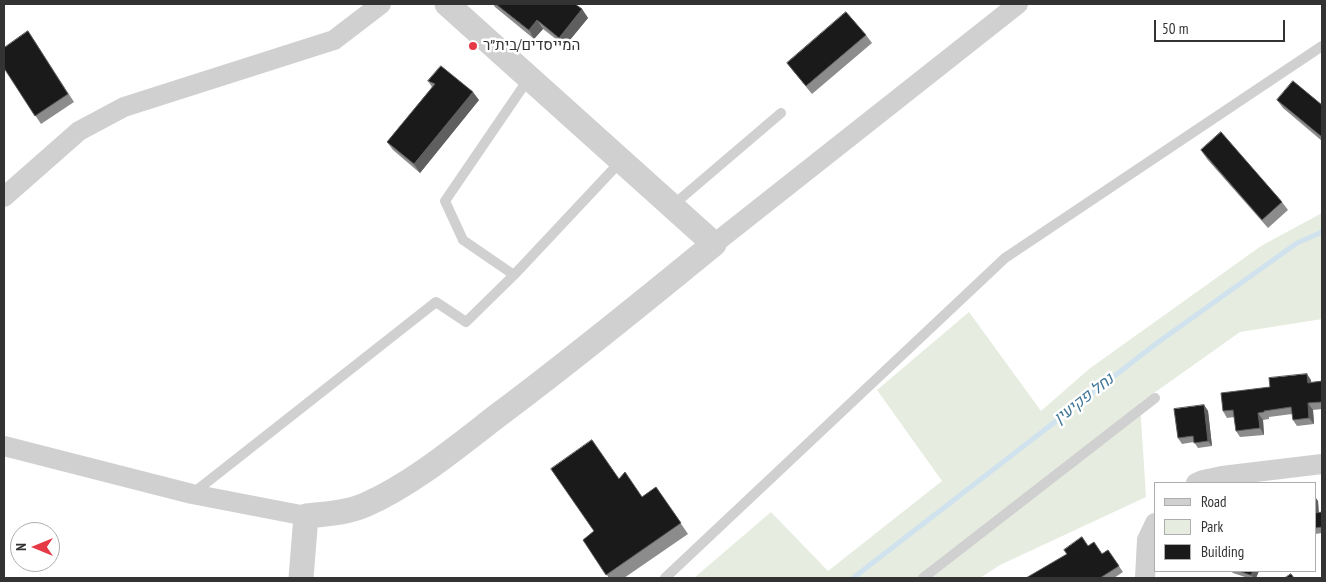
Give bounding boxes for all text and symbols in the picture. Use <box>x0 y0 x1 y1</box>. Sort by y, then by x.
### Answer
scale bar <box>1156 10 1287 42</box>
text: 50 m <box>1162 19 1188 38</box>
place label: המייסדים/בית״ר <box>483 37 580 55</box>
marker: המייסדים/בית״ר <box>467 40 479 52</box>
water label: נחל פקיעין <box>1050 370 1118 428</box>
legend <box>1154 482 1316 572</box>
text: Road <box>1201 492 1227 511</box>
text: Park <box>1201 517 1223 536</box>
north arrow <box>10 522 60 572</box>
text: Building <box>1201 542 1244 561</box>
text: N <box>12 543 30 551</box>

